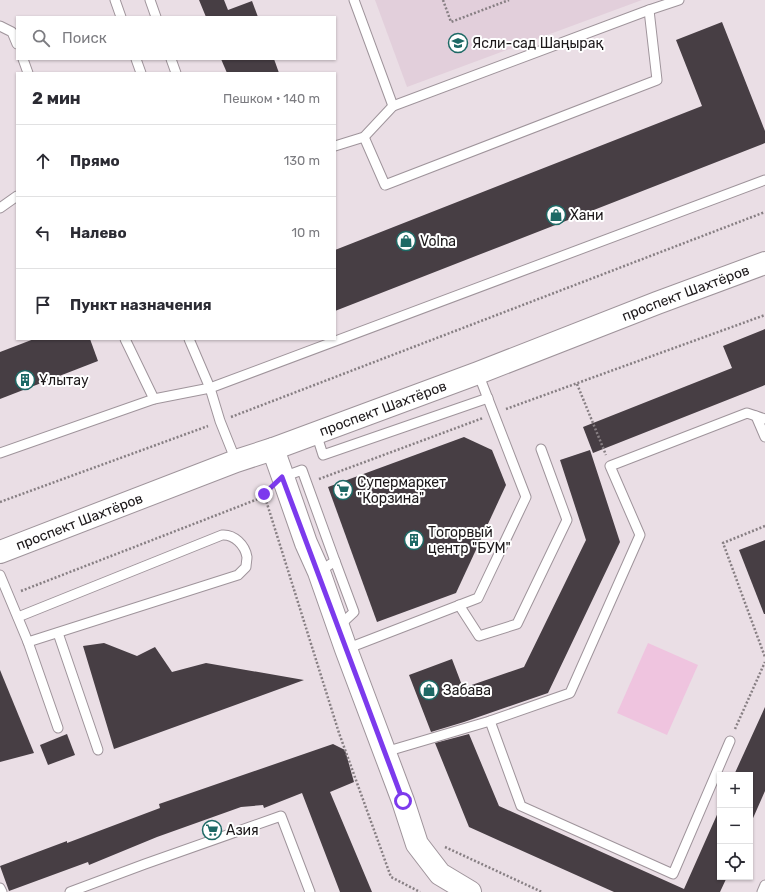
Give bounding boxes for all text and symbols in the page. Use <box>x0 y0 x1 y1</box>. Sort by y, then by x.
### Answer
search box <box>16 16 336 60</box>
icon: search <box>30 27 52 49</box>
text: Поиск <box>62 29 107 47</box>
school or university icon: Ясли-сад Шаңырақ <box>447 32 469 54</box>
place label: Ясли-сад Шаңырақ <box>472 35 603 52</box>
text: 2 мин <box>32 88 81 108</box>
text: Пешком · 140 m <box>223 91 320 106</box>
icon: ahead <box>32 150 54 172</box>
text: Прямо <box>70 152 120 170</box>
text: 130 m <box>284 153 320 168</box>
shop icon: Хани <box>545 204 567 226</box>
place label: Хани <box>570 207 604 224</box>
icon: left <box>32 222 54 244</box>
text: Налево <box>70 224 127 242</box>
text: 10 m <box>291 225 320 240</box>
shop icon: Volna <box>395 230 417 252</box>
place label: Volna <box>420 233 456 250</box>
street label: проспект Шахтёров <box>619 261 752 324</box>
icon: arrive <box>32 294 54 316</box>
text: Пункт назначения <box>70 296 212 314</box>
building icon: Ұлытау <box>14 369 36 391</box>
place label: Ұлытау <box>39 372 89 389</box>
street label: проспект Шахтёров <box>317 377 449 440</box>
place label: Супермаркет "Корзина" <box>357 474 446 507</box>
supermarket icon: Супермаркет "Корзина" <box>332 479 354 501</box>
route end <box>255 485 273 503</box>
street label: проспект Шахтёров <box>13 489 145 554</box>
place label: Тогорвый центр "БУМ" <box>428 524 511 557</box>
building icon: Тогорвый центр "БУМ" <box>403 529 425 551</box>
shop icon: Забава <box>418 679 440 701</box>
place label: Забава <box>443 682 491 699</box>
map controls <box>717 772 753 880</box>
button: + <box>717 772 753 808</box>
route start <box>394 792 412 810</box>
button: − <box>717 808 753 844</box>
supermarket icon: Азия <box>201 819 223 841</box>
place label: Азия <box>226 822 259 839</box>
button: locate <box>717 844 753 880</box>

